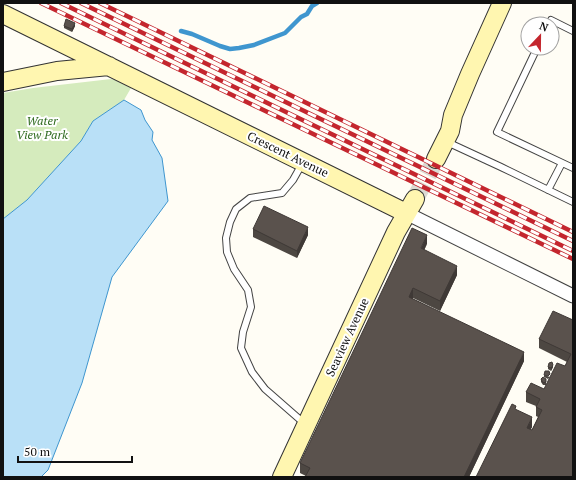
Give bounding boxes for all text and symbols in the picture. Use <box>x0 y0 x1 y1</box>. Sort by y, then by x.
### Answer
north arrow <box>520 16 560 56</box>
text: N <box>537 19 551 35</box>
park label: Water View Park <box>16 113 68 142</box>
street label: Crescent Avenue <box>245 128 331 180</box>
street label: Seaview Avenue <box>322 295 372 379</box>
scale bar <box>18 438 132 464</box>
text: 50 m <box>24 444 51 459</box>

